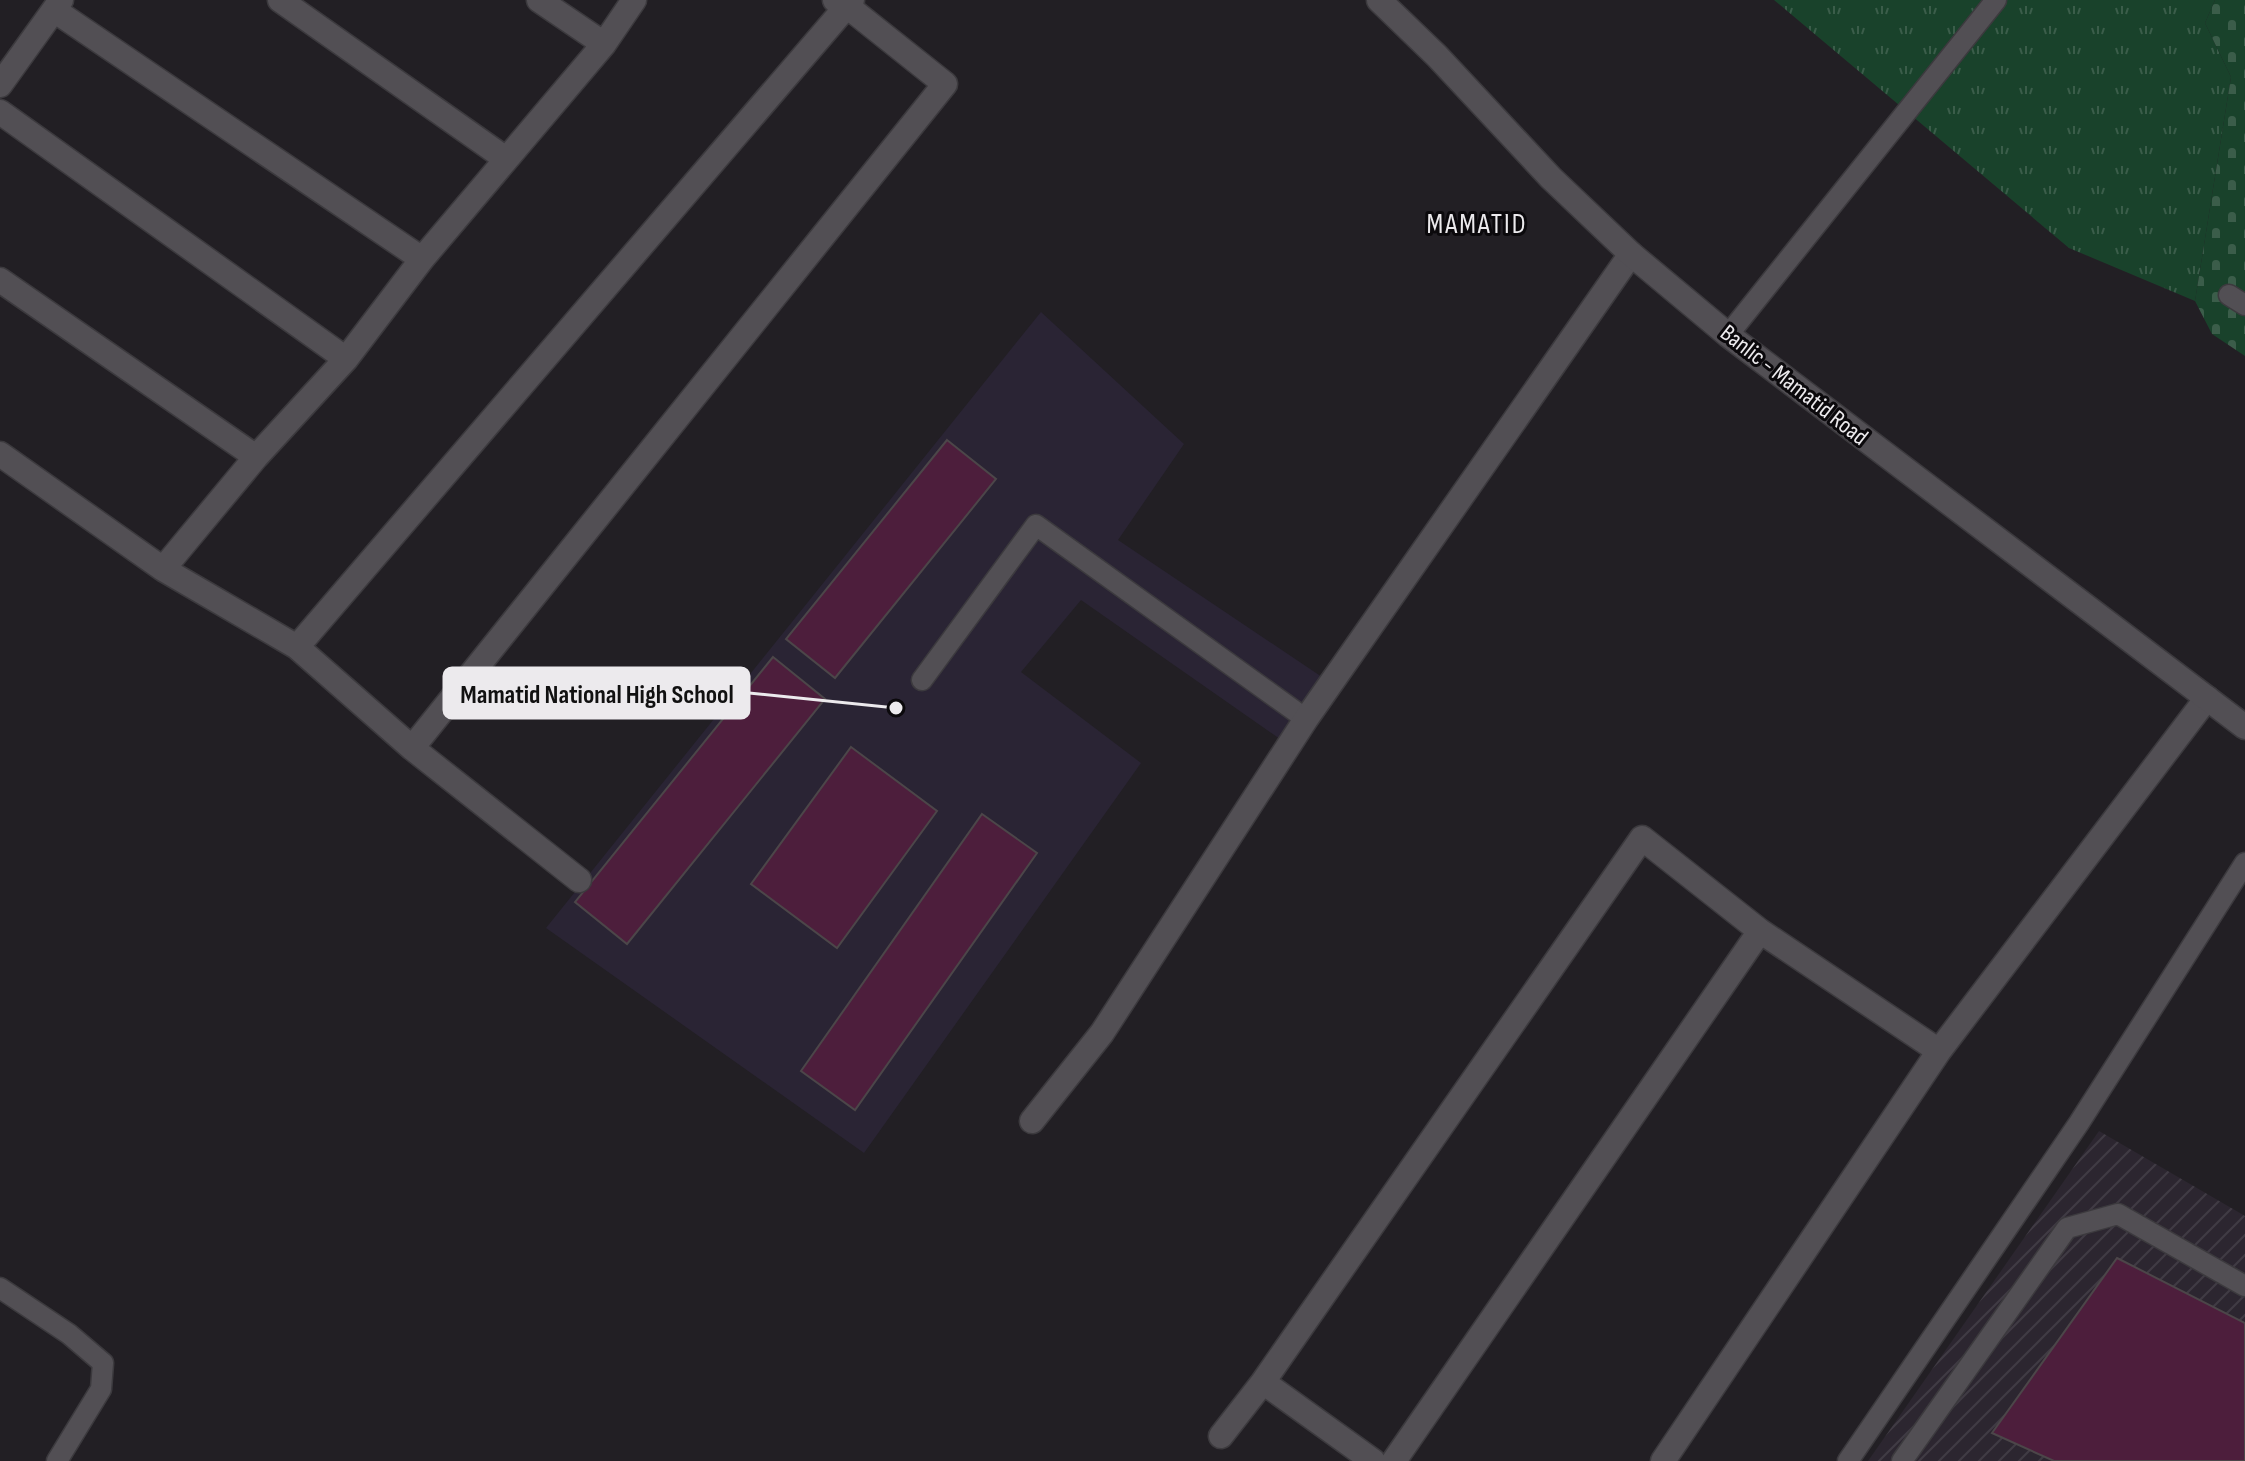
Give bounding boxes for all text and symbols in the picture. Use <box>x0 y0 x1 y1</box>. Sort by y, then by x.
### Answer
district label: MAMATID <box>1427 208 1527 241</box>
street label: Banlic - Mamatid Road <box>1714 318 1874 452</box>
callout: Mamatid National High School <box>444 668 749 718</box>
text: Mamatid National High School <box>460 680 734 711</box>

